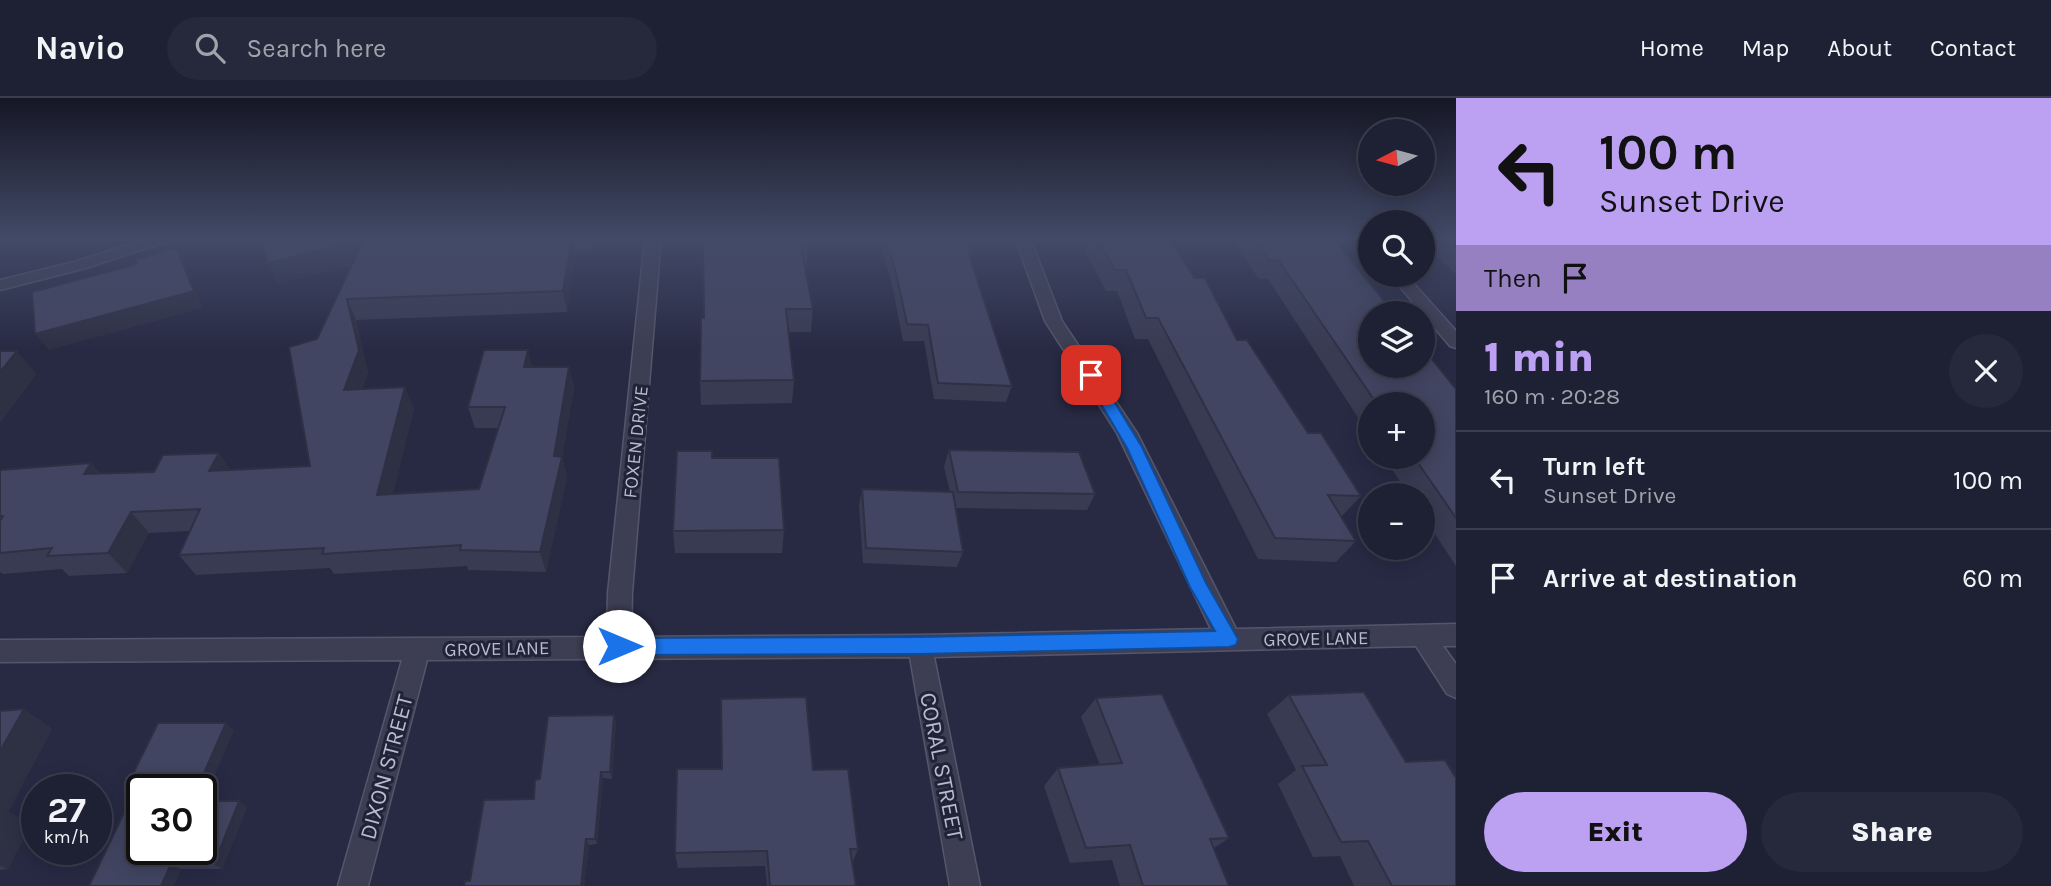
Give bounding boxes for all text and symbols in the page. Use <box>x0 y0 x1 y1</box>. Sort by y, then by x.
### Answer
search box <box>167 17 657 80</box>
text: Navio <box>35 29 125 67</box>
icon: search <box>191 29 229 67</box>
text: Search here <box>247 33 386 64</box>
text: Home <box>1640 34 1704 62</box>
text: Map <box>1742 34 1789 62</box>
text: About <box>1827 34 1892 62</box>
text: Contact <box>1930 34 2016 62</box>
north arrow <box>1358 119 1435 196</box>
map controls <box>1358 119 1435 560</box>
text: 100 m <box>1599 124 1737 181</box>
icon: left <box>1484 126 1575 217</box>
text: Sunset Drive <box>1599 183 1785 220</box>
button: search <box>1358 210 1435 287</box>
icon: arrive <box>1556 259 1594 297</box>
text: Then <box>1484 263 1542 294</box>
button: layers <box>1358 301 1435 378</box>
text: 1 min <box>1484 332 1594 382</box>
button: close <box>1949 334 2023 408</box>
pin <box>1061 345 1121 405</box>
icon: arrive <box>1072 356 1110 394</box>
text: 160 m · 20:28 <box>1484 383 1620 410</box>
street label: FOXEN DRIVE <box>619 385 653 500</box>
button: + <box>1358 392 1435 469</box>
text: Turn left <box>1543 451 1645 482</box>
icon: left <box>1484 461 1522 499</box>
text: 100 m <box>1953 465 2023 496</box>
text: Sunset Drive <box>1543 482 1676 509</box>
button: − <box>1358 483 1435 560</box>
icon: arrive <box>1484 559 1522 597</box>
text: Arrive at destination <box>1543 563 1797 594</box>
text: 60 m <box>1962 563 2023 594</box>
position arrow <box>582 609 656 683</box>
street label: GROVE LANE <box>1263 627 1369 651</box>
street label: GROVE LANE <box>444 637 550 661</box>
street label: CORAL STREET <box>914 690 969 842</box>
street label: DIXON STREET <box>354 691 419 843</box>
speed limit sign: 30 <box>126 774 217 865</box>
text: 27 <box>47 790 86 831</box>
button: Exit <box>1484 792 1747 872</box>
button: Share <box>1761 792 2023 872</box>
text: km/h <box>44 826 89 848</box>

